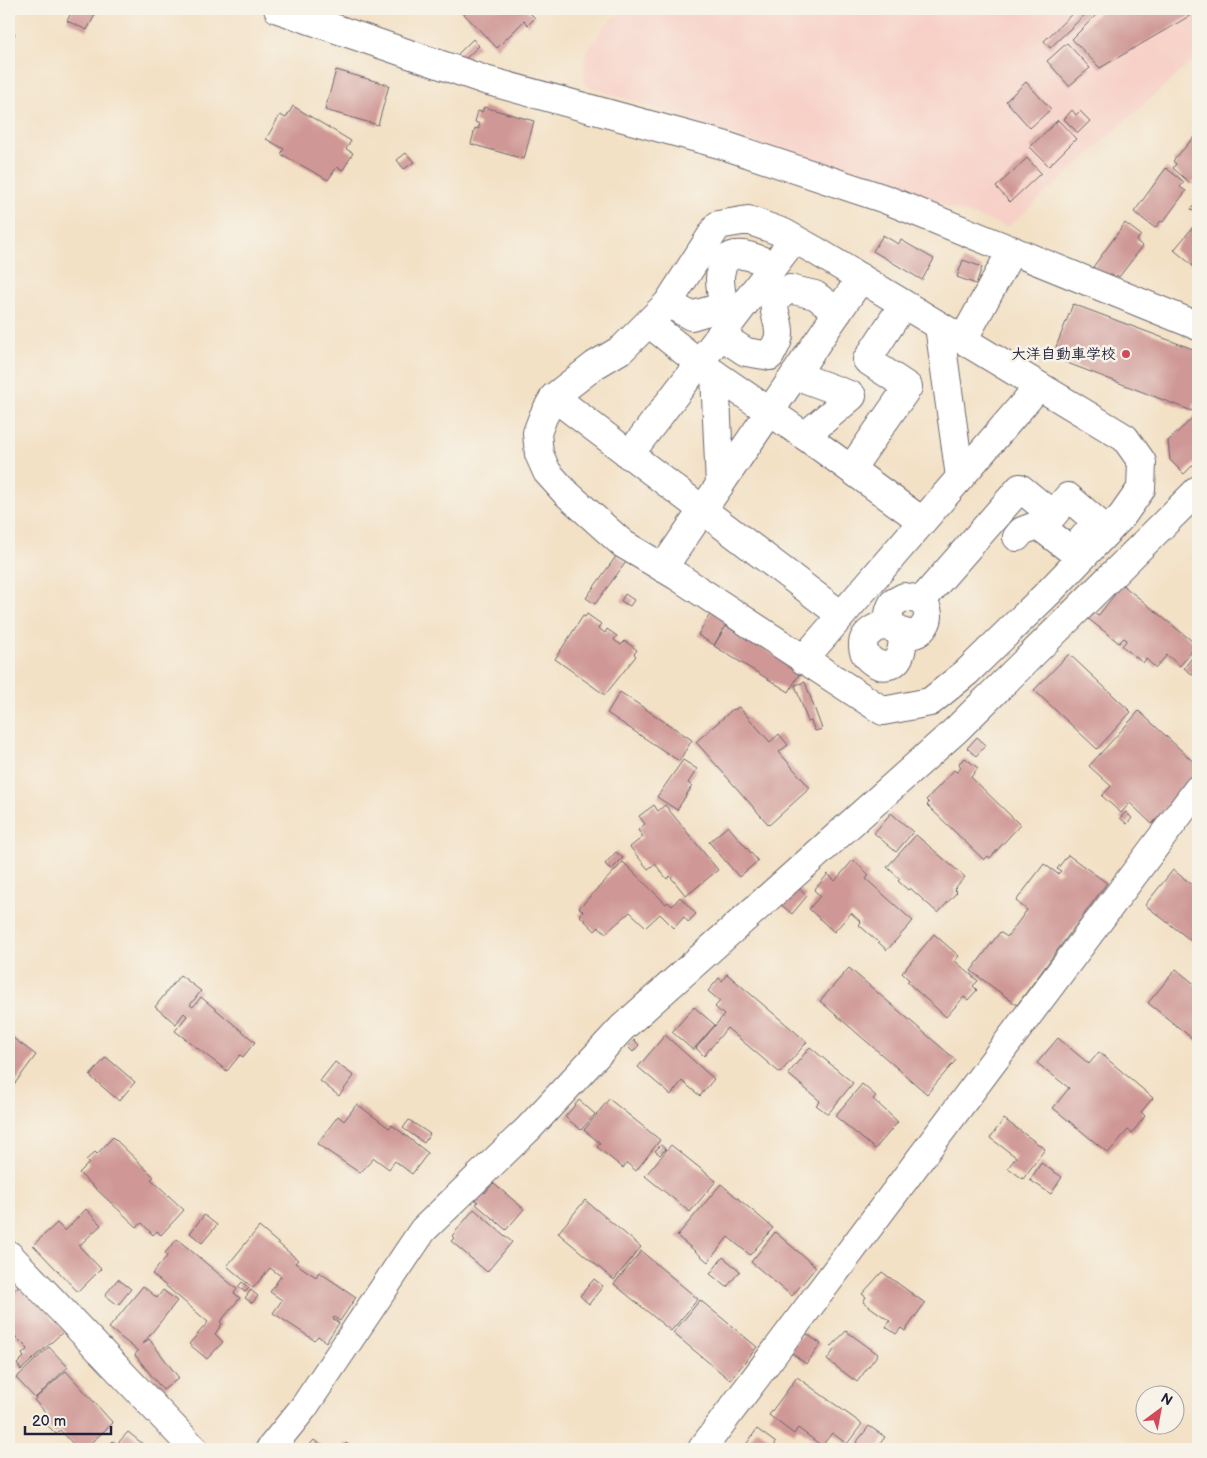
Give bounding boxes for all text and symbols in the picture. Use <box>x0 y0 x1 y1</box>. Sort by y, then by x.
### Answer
place label: 大洋自動車学校 <box>1011 345 1116 364</box>
marker: 大洋自動車学校 <box>1120 348 1132 360</box>
north arrow <box>1134 1386 1184 1436</box>
text: N <box>1158 1389 1176 1409</box>
scale bar <box>25 1403 111 1435</box>
text: 20 m <box>32 1412 66 1431</box>

